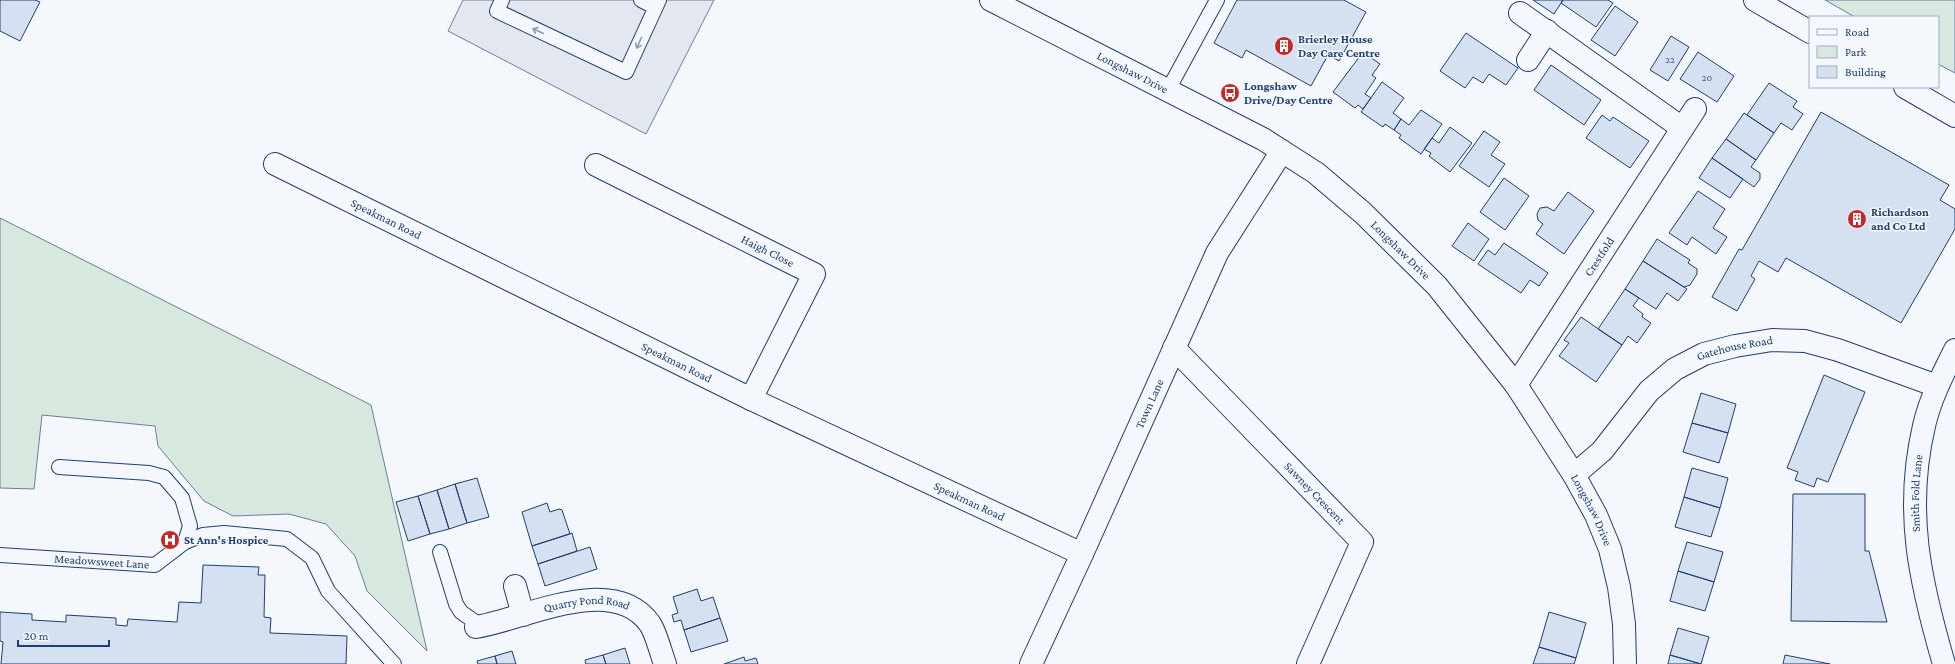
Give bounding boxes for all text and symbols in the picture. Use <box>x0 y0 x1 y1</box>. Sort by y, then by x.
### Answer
legend <box>1809 16 1939 88</box>
text: Road <box>1845 25 1870 39</box>
one-way arrow <box>532 27 544 34</box>
place label: Brierley House Day Care Centre <box>1298 32 1380 60</box>
building icon: Brierley House Day Care Centre <box>1273 35 1295 57</box>
one-way arrow <box>635 36 643 48</box>
text: Park <box>1845 45 1867 59</box>
street label: Longshaw Drive <box>1095 48 1171 96</box>
house number: 22 <box>1665 54 1675 65</box>
text: Building <box>1845 65 1886 79</box>
house number: 20 <box>1702 72 1713 83</box>
place label: Longshaw Drive/Day Centre <box>1244 79 1333 107</box>
bus stop icon: Longshaw Drive/Day Centre <box>1219 82 1241 104</box>
street label: Speakman Road <box>349 196 424 242</box>
place label: Richardson and Co Ltd <box>1871 205 1929 233</box>
building icon: Richardson and Co Ltd <box>1846 208 1868 230</box>
street label: Longshaw Drive <box>1368 218 1433 283</box>
street label: Haigh Close <box>739 232 796 270</box>
street label: Crestfold <box>1581 234 1617 279</box>
street label: Gatehouse Road <box>1694 333 1774 364</box>
street label: Speakman Road <box>639 339 715 386</box>
street label: Town Lane <box>1132 377 1167 431</box>
street label: Smith Fold Lane <box>1908 453 1925 533</box>
street label: Sawney Crescent <box>1281 459 1349 528</box>
street label: Longshaw Drive <box>1568 472 1615 548</box>
street label: Speakman Road <box>932 479 1008 524</box>
hospital icon: St Ann's Hospice <box>159 529 181 551</box>
place label: St Ann's Hospice <box>184 533 269 547</box>
street label: Meadowsweet Lane <box>54 552 150 572</box>
street label: Quarry Pond Road <box>542 593 633 615</box>
scale bar <box>18 622 109 648</box>
text: 20 m <box>24 629 49 643</box>

